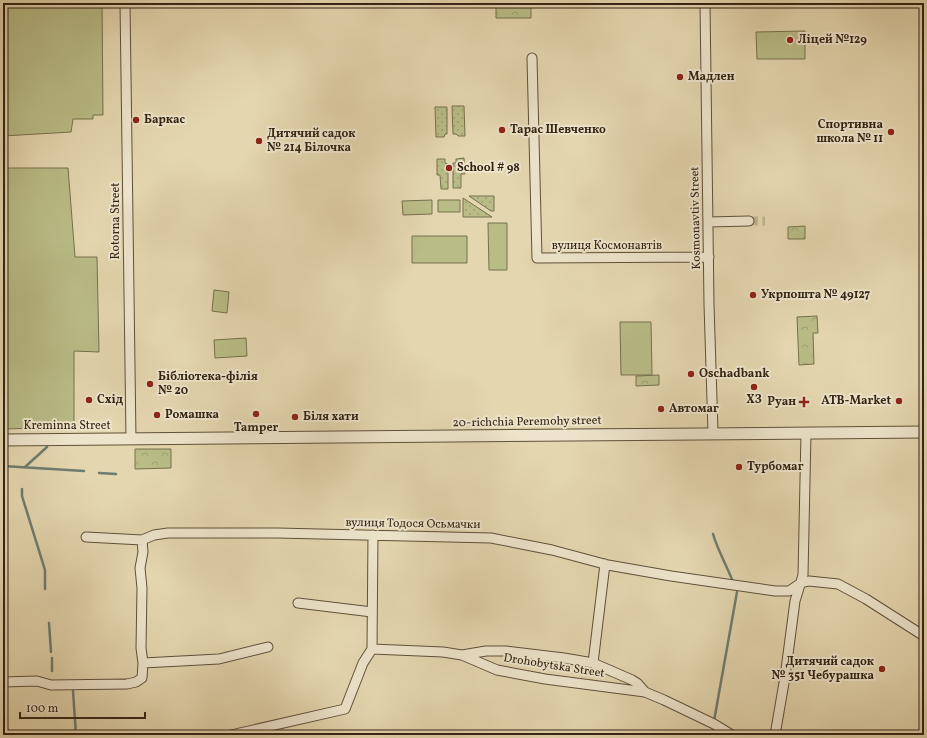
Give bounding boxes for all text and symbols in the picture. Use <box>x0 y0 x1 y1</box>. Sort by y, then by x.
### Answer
place label: Ліцей №129 <box>798 32 867 48</box>
marker: Ліцей №129 <box>785 35 795 45</box>
place label: Мадлен <box>688 69 735 85</box>
marker: Мадлен <box>675 72 685 82</box>
place label: Баркас <box>144 112 186 128</box>
marker: Баркас <box>131 115 141 125</box>
place label: Спортивна школа № 11 <box>816 117 883 147</box>
place label: Тарас Шевченко <box>510 122 606 138</box>
marker: Тарас Шевченко <box>497 125 507 135</box>
place label: Дитячий садок № 214 Білочка <box>267 126 356 156</box>
marker: Спортивна школа № 11 <box>886 127 896 137</box>
marker: Дитячий садок № 214 Білочка <box>254 136 264 146</box>
place label: School # 98 <box>457 160 520 176</box>
marker: School # 98 <box>444 163 454 173</box>
street label: Kosmonavtiv Street <box>687 166 705 270</box>
street label: Rotorna Street <box>108 183 124 259</box>
street label: вулиця Космонавтів <box>552 238 662 254</box>
place label: Укрпошта № 49127 <box>761 287 871 303</box>
marker: Укрпошта № 49127 <box>748 290 758 300</box>
place label: Oschadbank <box>699 366 770 382</box>
place label: Бібліотека-філія № 20 <box>158 369 258 399</box>
marker: Oschadbank <box>686 369 696 379</box>
marker: Бібліотека-філія № 20 <box>145 379 155 389</box>
marker: ХЗ <box>749 382 759 392</box>
place label: Схід <box>97 392 124 408</box>
place label: ХЗ <box>746 392 762 408</box>
place label: ATB-Market <box>821 393 891 409</box>
place label: Руан <box>767 394 796 410</box>
marker: Схід <box>84 395 94 405</box>
marker: ATB-Market <box>894 396 904 406</box>
marker: Руан <box>799 397 809 407</box>
place label: Автомаг <box>669 401 719 417</box>
marker: Автомаг <box>656 404 666 414</box>
place label: Ромашка <box>165 407 220 423</box>
marker: Tamper <box>251 409 261 419</box>
place label: Біля хати <box>303 409 359 425</box>
marker: Ромашка <box>152 410 162 420</box>
marker: Біля хати <box>290 412 300 422</box>
street label: 20-richchia Peremohy street <box>452 413 602 431</box>
street label: Kreminna Street <box>23 418 111 434</box>
place label: Tamper <box>234 420 279 436</box>
place label: Турбомаг <box>747 459 804 475</box>
marker: Турбомаг <box>734 462 744 472</box>
street label: вулиця Тодося Осьмачки <box>345 515 481 533</box>
street label: Drohobytska Street <box>502 650 606 682</box>
place label: Дитячий садок № 351 Чебурашка <box>772 654 874 684</box>
marker: Дитячий садок № 351 Чебурашка <box>877 664 887 674</box>
scale bar <box>20 694 145 720</box>
text: 100 m <box>26 701 59 717</box>

